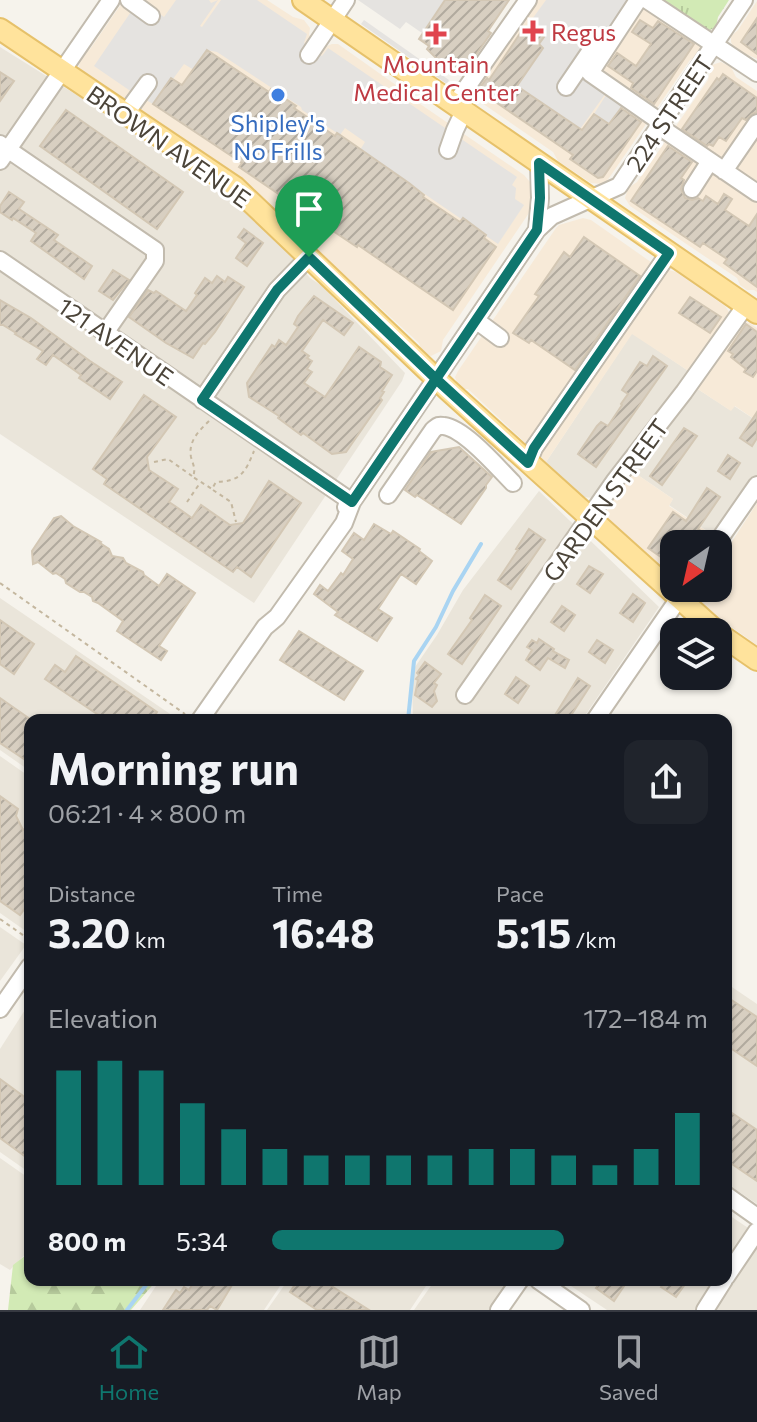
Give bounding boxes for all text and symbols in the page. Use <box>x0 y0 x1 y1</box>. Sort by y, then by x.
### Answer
place label: Regus <box>551 17 616 46</box>
marker: Regus <box>522 20 544 42</box>
marker: Mountain Medical Center <box>425 23 447 45</box>
place label: Mountain Medical Center <box>353 49 519 106</box>
street label: 224 STREET <box>619 49 719 177</box>
street label: BROWN AVENUE <box>82 79 256 213</box>
marker: Shipley's No Frills <box>269 86 287 104</box>
place label: Shipley's No Frills <box>231 108 325 165</box>
pin <box>275 175 343 257</box>
icon: arrive <box>287 187 331 231</box>
street label: 121 AVENUE <box>53 291 179 391</box>
street label: GARDEN STREET <box>536 413 674 587</box>
north arrow <box>660 530 732 602</box>
map controls <box>660 530 732 690</box>
button: layers <box>660 618 732 690</box>
text: Morning run <box>48 740 299 794</box>
button: share <box>624 740 708 824</box>
text: 06:21 · 4 × 800 m <box>48 797 246 828</box>
text: Distance <box>48 880 135 907</box>
text: Time <box>272 880 323 907</box>
text: Pace <box>496 880 544 907</box>
text: 3.20 <box>48 907 130 956</box>
text: 16:48 <box>272 907 375 956</box>
text: 5:15 <box>496 907 571 956</box>
text: km <box>130 926 166 953</box>
text: /km <box>571 926 616 953</box>
text: Elevation <box>48 1002 158 1033</box>
text: 172–184 m <box>583 1002 708 1033</box>
text: 800 m <box>48 1225 126 1256</box>
text: 5:34 <box>176 1225 228 1256</box>
tab: Home <box>99 1330 159 1405</box>
tab: Map <box>356 1330 402 1405</box>
tab: Saved <box>599 1330 658 1405</box>

